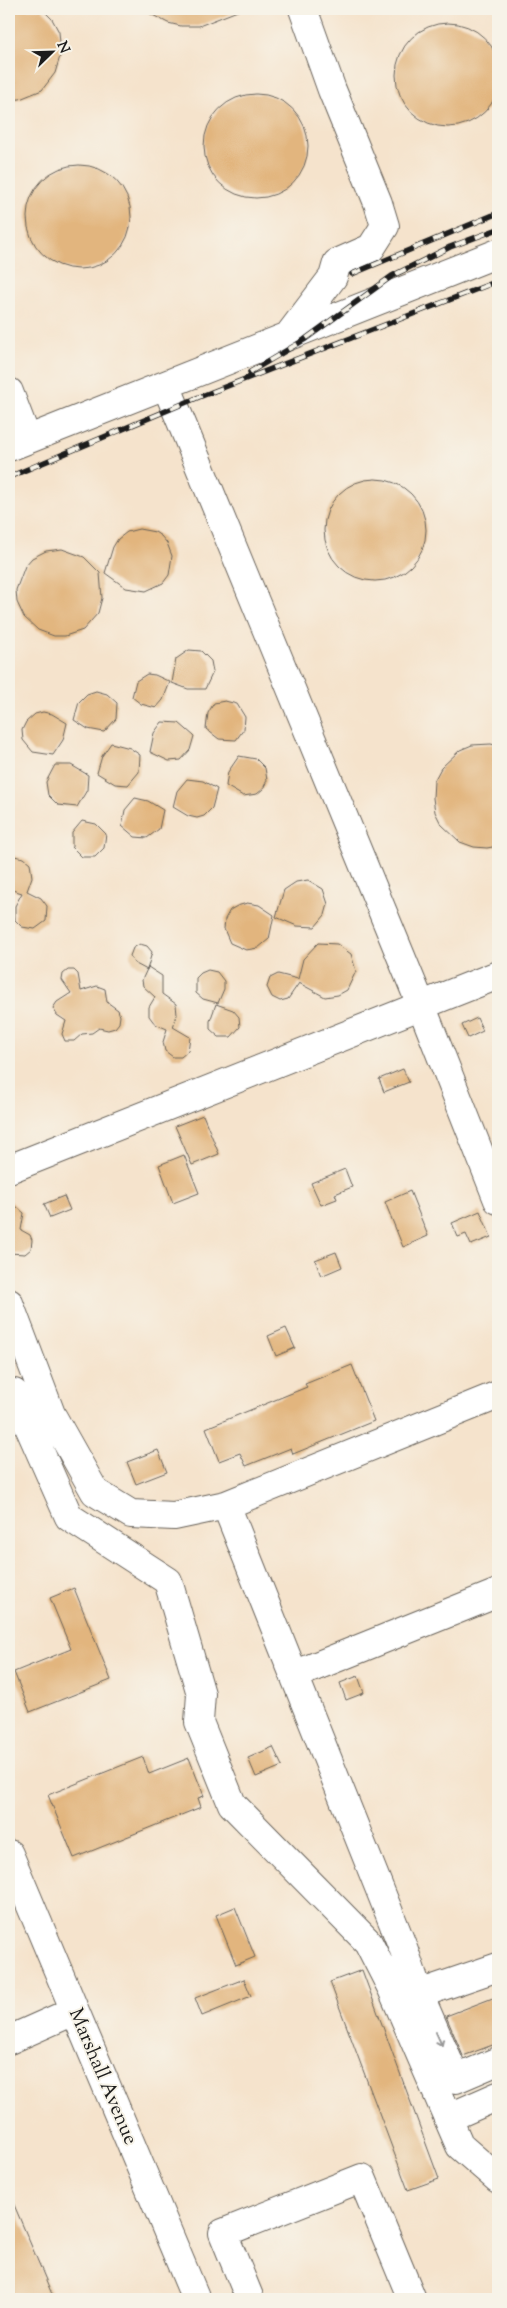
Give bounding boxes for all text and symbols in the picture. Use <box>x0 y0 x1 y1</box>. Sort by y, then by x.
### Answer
north arrow <box>28 28 78 78</box>
text: N <box>51 39 74 57</box>
street label: Marshall Avenue <box>60 2004 144 2150</box>
one-way arrow <box>434 2031 444 2046</box>

